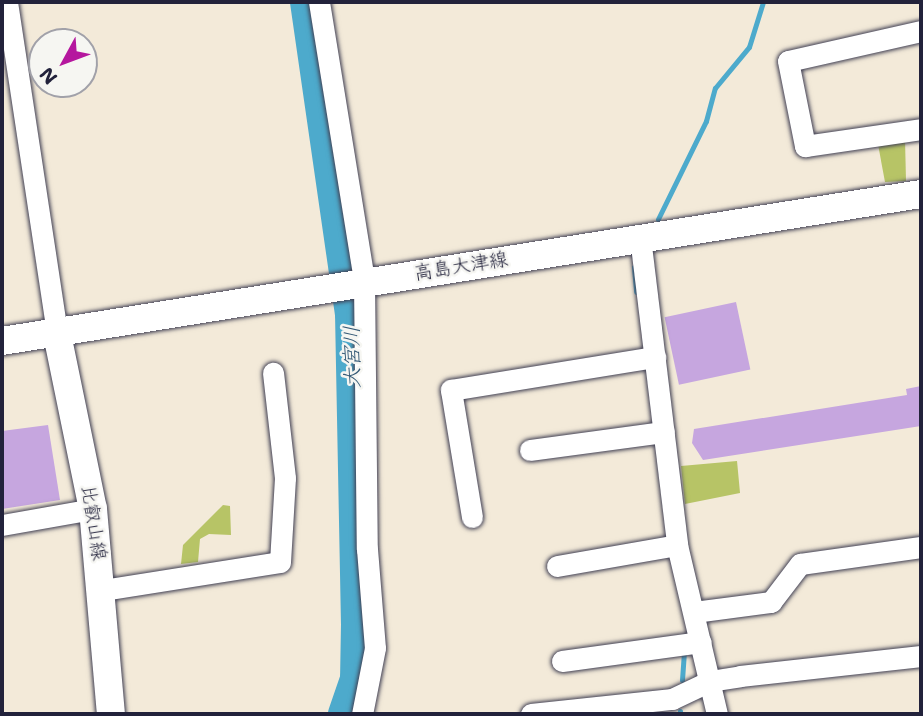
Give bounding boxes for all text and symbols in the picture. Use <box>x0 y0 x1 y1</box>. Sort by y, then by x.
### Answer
north arrow <box>28 28 98 98</box>
text: N <box>34 62 63 90</box>
street label: 高島大津線 <box>412 247 510 285</box>
water label: 大宮川 <box>339 325 365 389</box>
street label: 比叡山線 <box>77 484 111 562</box>

